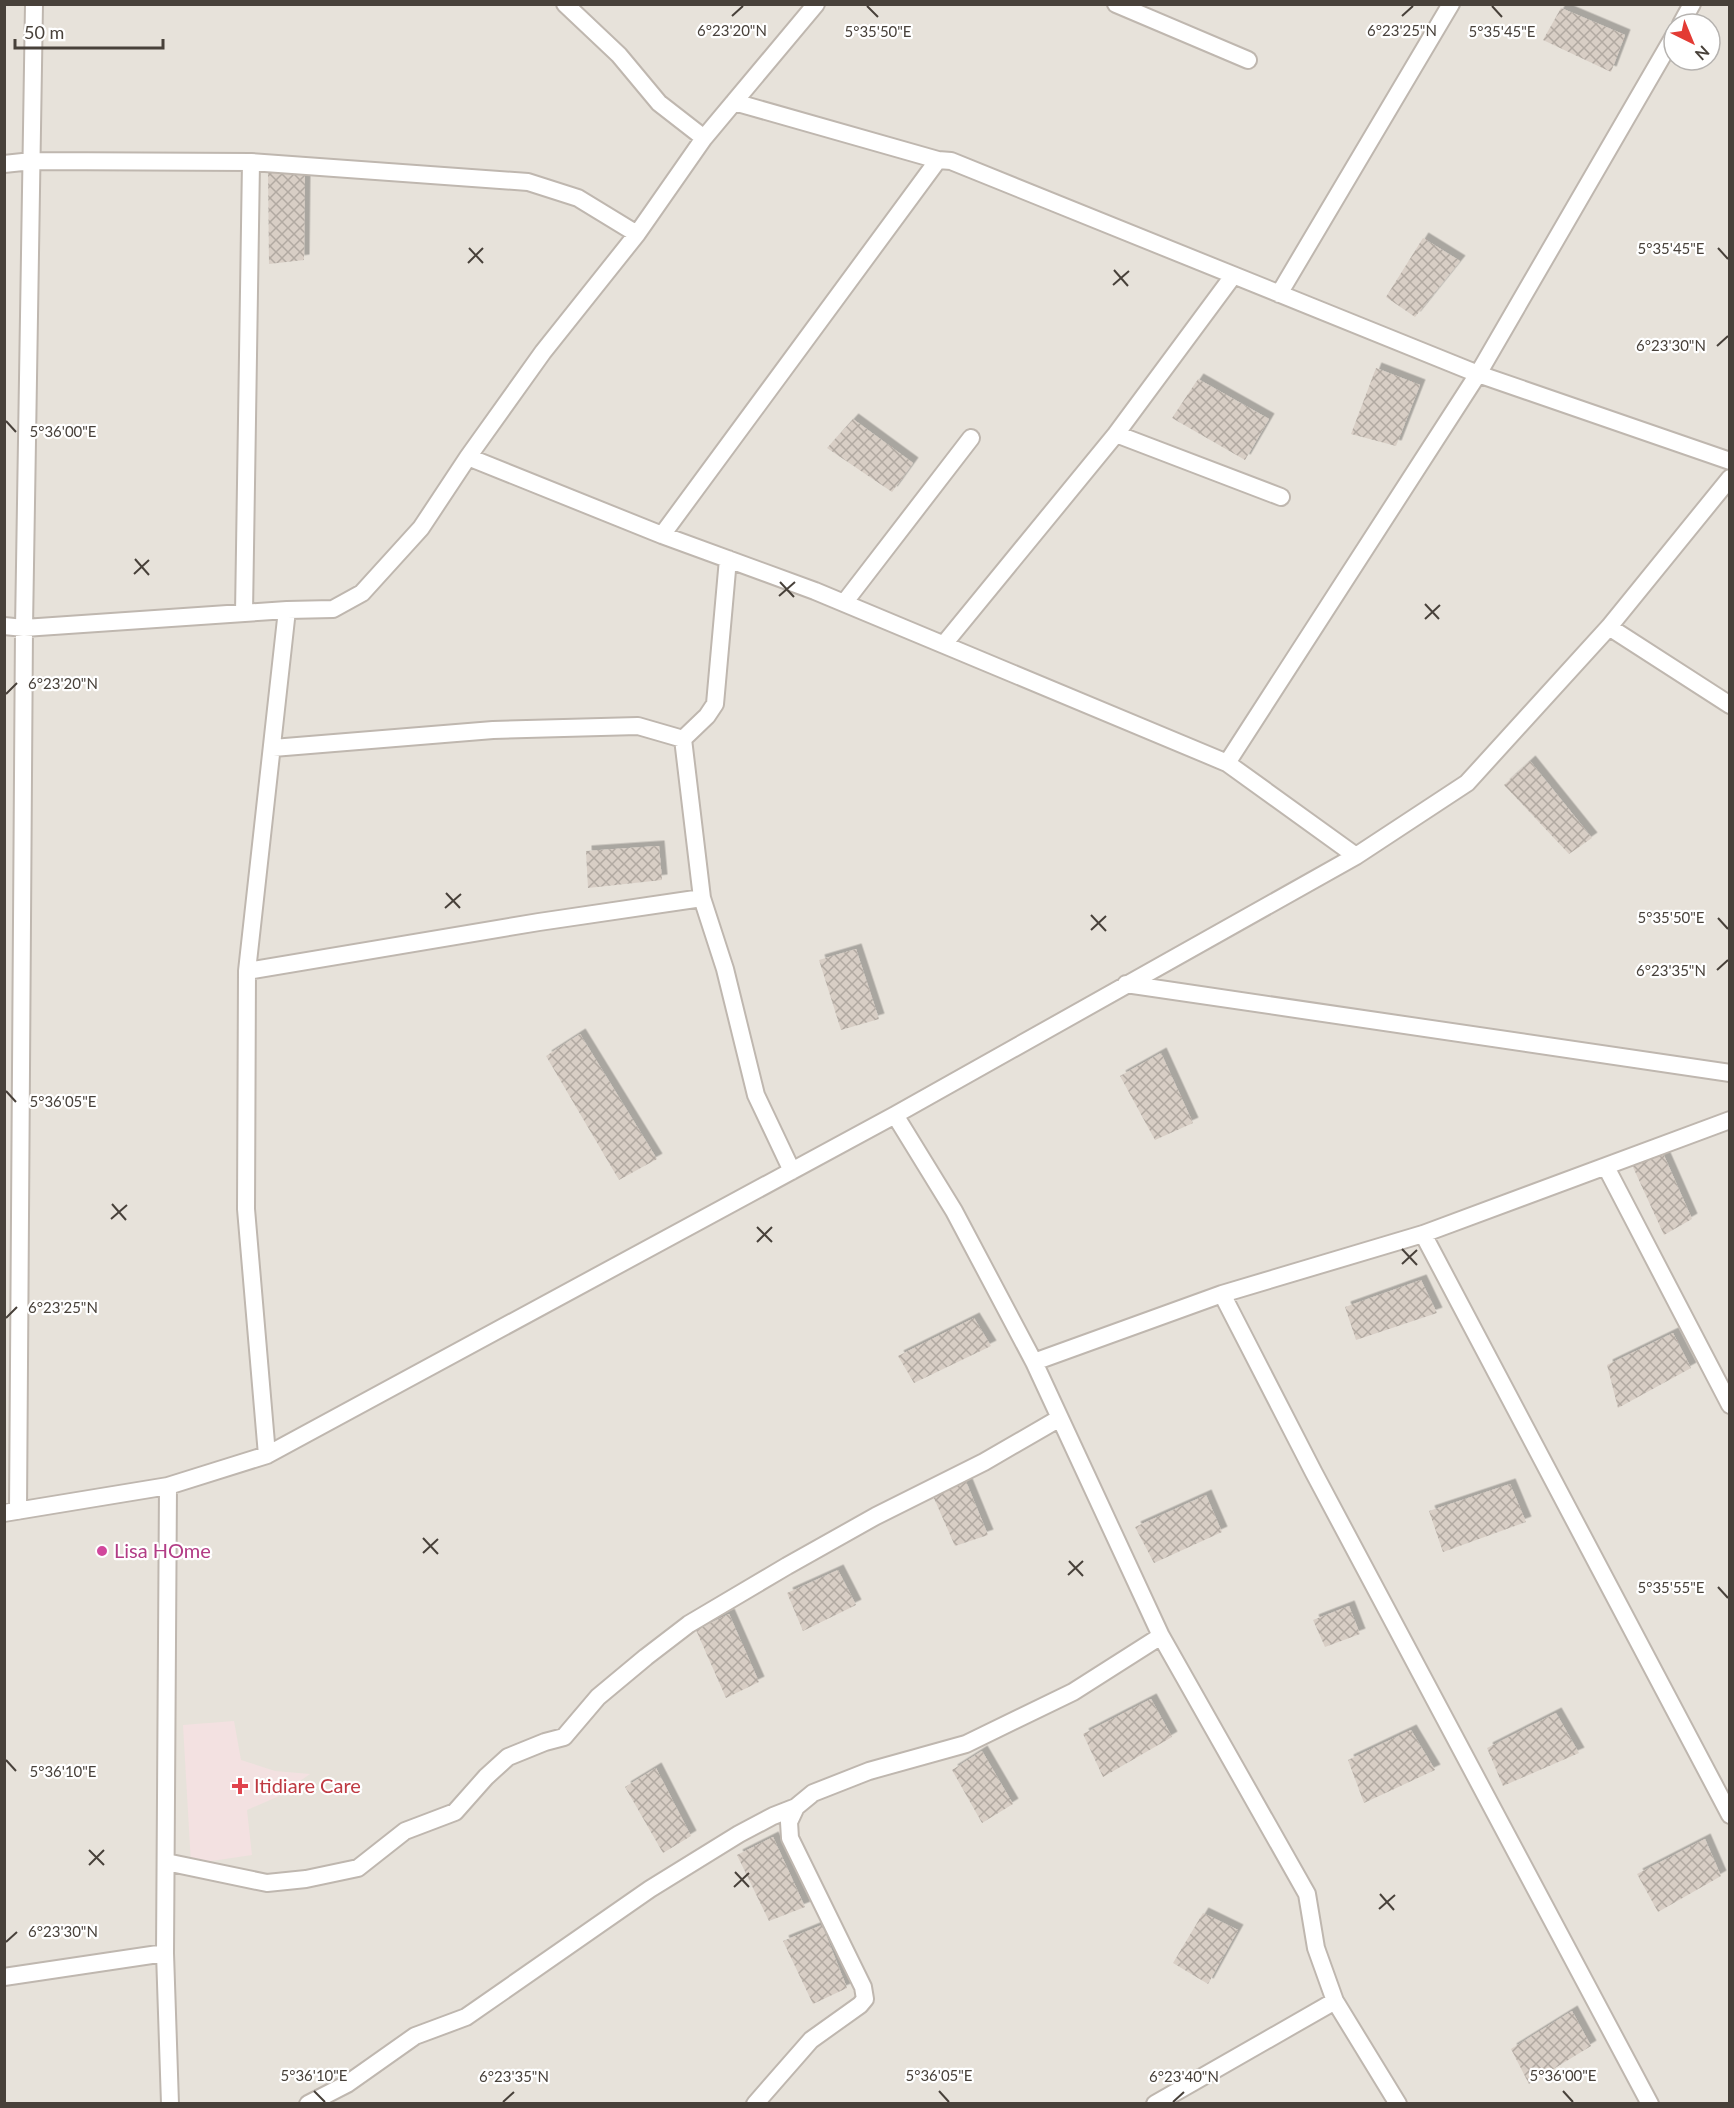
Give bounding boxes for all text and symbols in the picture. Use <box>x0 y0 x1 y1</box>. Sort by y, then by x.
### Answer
scale bar <box>15 12 164 50</box>
north arrow <box>1662 12 1722 72</box>
text: 50 m <box>24 21 64 43</box>
text: 6°23'20"N <box>697 21 767 39</box>
text: 6°23'25"N <box>1367 21 1437 39</box>
text: 5°35'50"E <box>845 22 912 40</box>
text: 5°35'45"E <box>1469 22 1536 40</box>
text: N <box>1692 42 1714 64</box>
text: 5°35'45"E <box>1638 239 1705 257</box>
text: 6°23'30"N <box>1636 336 1706 354</box>
text: 5°36'00"E <box>30 422 97 440</box>
text: 6°23'20"N <box>28 674 98 692</box>
text: 5°35'50"E <box>1638 908 1705 926</box>
text: 6°23'35"N <box>1636 961 1706 979</box>
text: 5°36'05"E <box>30 1092 97 1110</box>
text: 6°23'25"N <box>28 1298 98 1316</box>
place label: Lisa HOme <box>114 1538 211 1562</box>
marker: Lisa HOme <box>95 1544 109 1558</box>
text: 5°35'55"E <box>1638 1578 1705 1596</box>
text: 5°36'10"E <box>30 1762 97 1780</box>
place label: Itidiare Care <box>254 1773 361 1797</box>
marker: Itidiare Care <box>231 1777 249 1795</box>
text: 6°23'30"N <box>28 1922 98 1940</box>
text: 5°36'10"E <box>281 2066 348 2084</box>
text: 5°36'05"E <box>906 2066 973 2084</box>
text: 5°36'00"E <box>1530 2066 1597 2084</box>
text: 6°23'35"N <box>479 2067 549 2085</box>
text: 6°23'40"N <box>1149 2067 1219 2085</box>

